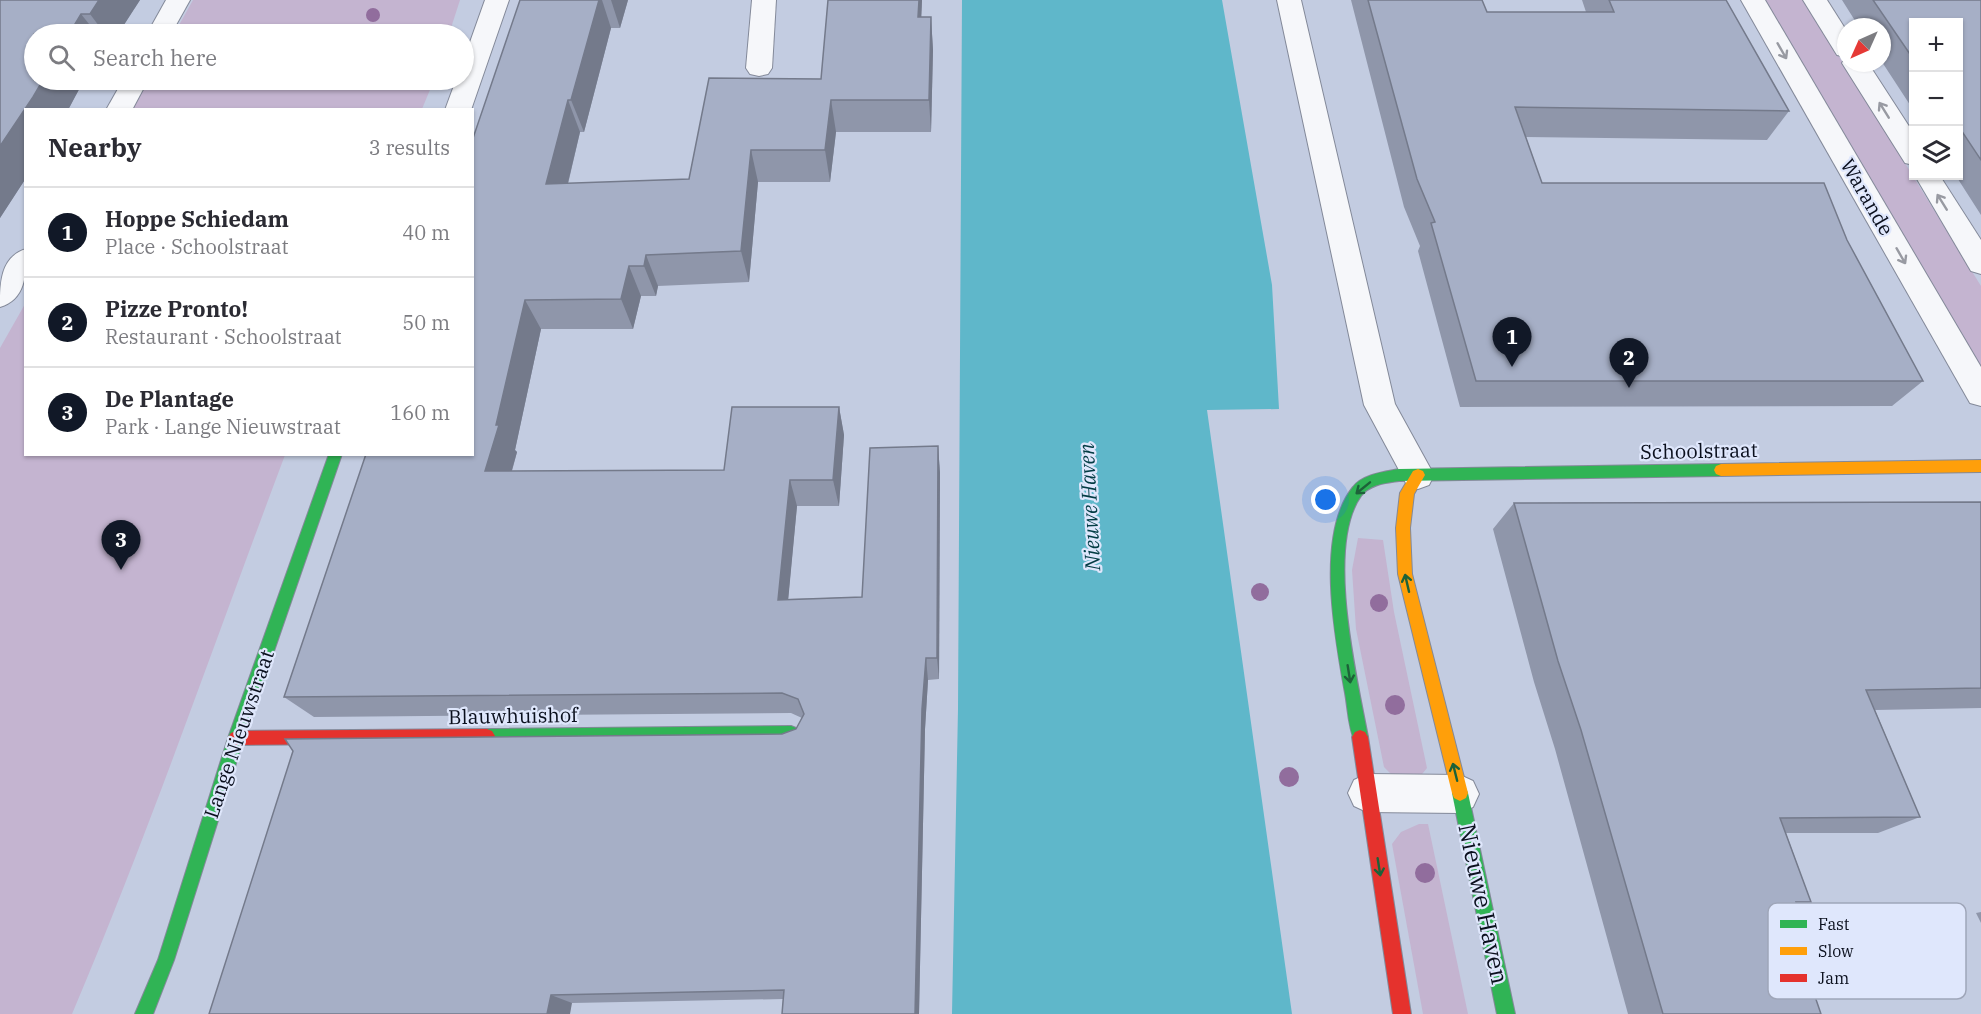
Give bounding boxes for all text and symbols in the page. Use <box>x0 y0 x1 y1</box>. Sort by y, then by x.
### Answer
north arrow <box>1837 18 1891 72</box>
map controls <box>1909 18 1963 180</box>
button: + <box>1909 18 1963 72</box>
search box <box>24 24 474 90</box>
icon: search <box>45 41 78 74</box>
one-way arrow <box>1777 42 1789 59</box>
text: Search here <box>93 43 217 72</box>
button: − <box>1909 72 1963 126</box>
one-way arrow <box>1878 101 1891 118</box>
button: layers <box>1909 126 1963 180</box>
text: Nearby <box>48 130 142 164</box>
text: 3 results <box>369 134 450 161</box>
street label: Warande <box>1835 153 1900 240</box>
one-way arrow <box>1936 194 1948 211</box>
text: Hoppe Schiedam <box>105 204 289 233</box>
text: 1 <box>62 219 74 246</box>
text: 40 m <box>402 219 450 246</box>
text: Place · Schoolstraat <box>105 233 289 260</box>
one-way arrow <box>1895 247 1907 264</box>
text: Pizze Pronto! <box>105 294 248 323</box>
text: 2 <box>62 309 74 336</box>
text: 50 m <box>402 309 450 336</box>
pin: 1 <box>1492 318 1532 367</box>
text: Restaurant · Schoolstraat <box>105 323 342 350</box>
pin: 2 <box>1610 338 1648 388</box>
text: De Plantage <box>105 384 234 413</box>
text: 3 <box>62 399 74 426</box>
text: 160 m <box>390 399 450 426</box>
text: Park · Lange Nieuwstraat <box>105 413 341 440</box>
street label: Schoolstraat <box>1640 436 1758 465</box>
water label: Nieuwe Haven <box>1072 443 1106 572</box>
one-way arrow <box>1355 481 1371 494</box>
your location <box>1311 485 1340 514</box>
pin: 3 <box>102 520 140 570</box>
one-way arrow <box>1401 574 1413 593</box>
street label: Lange Nieuwstraat <box>197 646 280 822</box>
one-way arrow <box>1343 664 1354 683</box>
street label: Blauwhuishof <box>448 701 579 730</box>
one-way arrow <box>1448 763 1460 782</box>
street label: Nieuwe Haven <box>1451 821 1517 987</box>
one-way arrow <box>1374 856 1385 876</box>
legend <box>1768 903 1966 999</box>
text: Fast <box>1818 914 1850 934</box>
text: Slow <box>1818 941 1854 961</box>
text: Jam <box>1818 968 1849 988</box>

